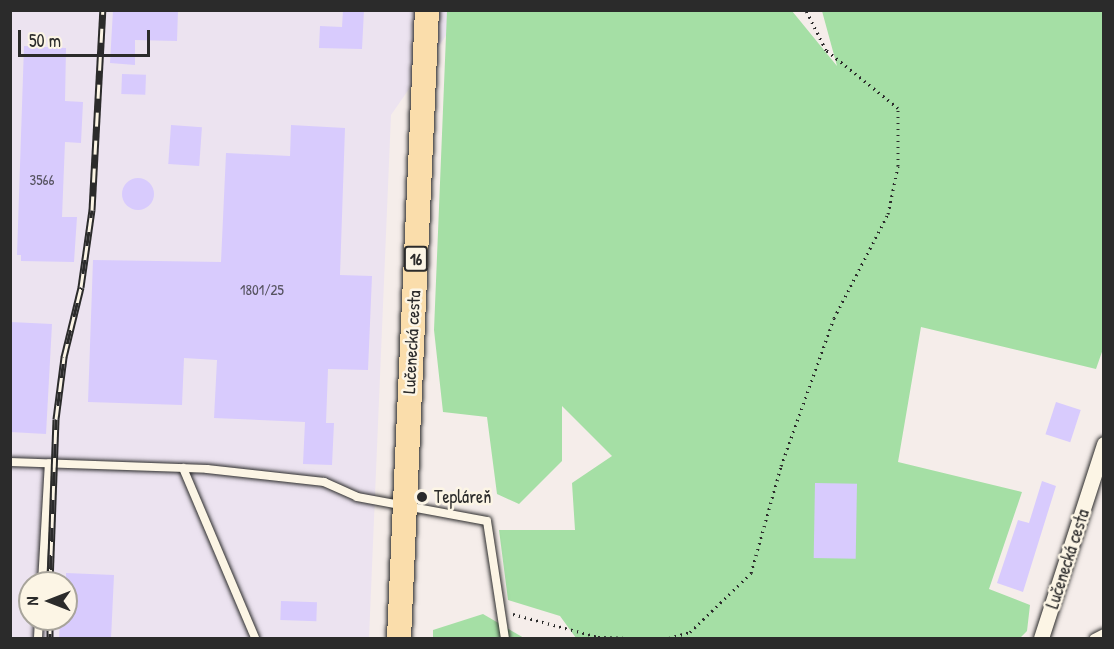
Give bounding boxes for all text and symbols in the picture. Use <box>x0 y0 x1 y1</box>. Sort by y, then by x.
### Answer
scale bar <box>21 18 153 56</box>
text: 50 m <box>29 28 61 53</box>
house number: 3566 <box>29 171 55 189</box>
road number: 16 <box>402 246 430 272</box>
house number: 1801/25 <box>240 281 284 299</box>
street label: Lučenecká cesta <box>399 290 425 394</box>
place label: Tepláreň <box>434 486 491 508</box>
marker: Tepláreň <box>415 490 429 504</box>
street label: Lučenecká cesta <box>1042 507 1094 611</box>
north arrow <box>18 571 78 631</box>
text: N <box>21 597 43 605</box>

